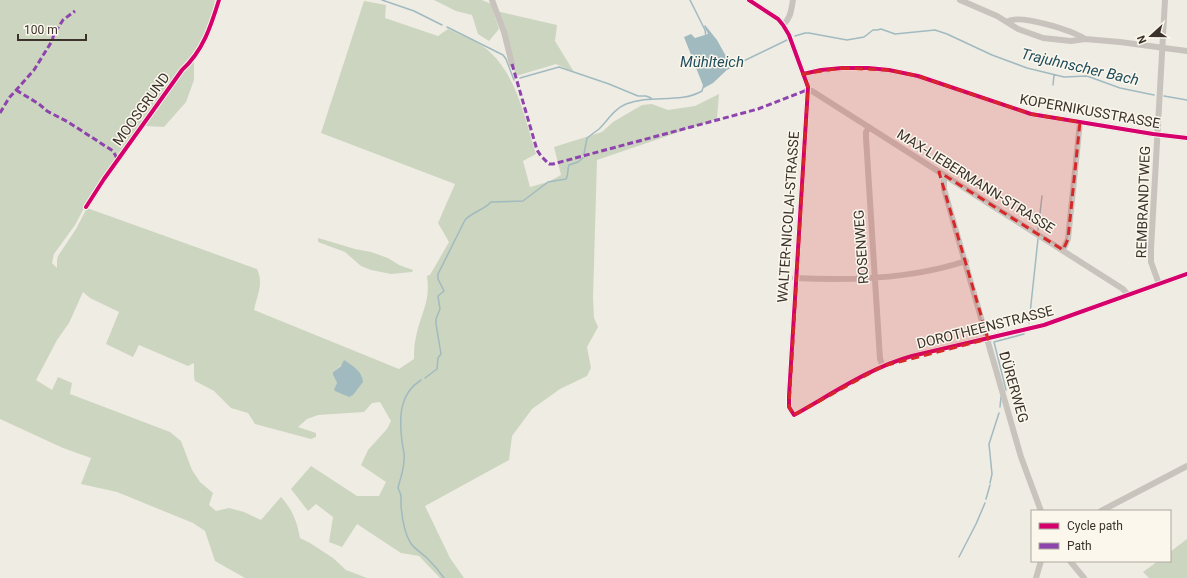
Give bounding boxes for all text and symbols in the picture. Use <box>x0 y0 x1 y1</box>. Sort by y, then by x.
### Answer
scale bar <box>18 16 86 42</box>
north arrow <box>1131 16 1171 56</box>
text: 100 m <box>24 23 58 37</box>
text: N <box>1135 33 1150 45</box>
water label: Trajuhnscher Bach <box>1019 45 1141 89</box>
water label: Mühlteich <box>680 53 744 71</box>
street label: MOOSGRUND <box>109 69 173 149</box>
street label: KOPERNIKUSSTRASSE <box>1018 91 1162 131</box>
street label: MAX-LIEBERMANN-STRASSE <box>894 126 1058 236</box>
street label: WALTER-NICOLAI-STRASSE <box>774 131 802 303</box>
street label: REMBRANDTWEG <box>1133 145 1153 259</box>
street label: ROSENWEG <box>850 209 872 285</box>
street label: DOROTHEENSTRASSE <box>915 302 1055 352</box>
street label: DÜRERWEG <box>996 350 1032 424</box>
legend <box>1031 510 1171 562</box>
text: Cycle path <box>1067 519 1123 533</box>
text: Path <box>1067 539 1092 553</box>

